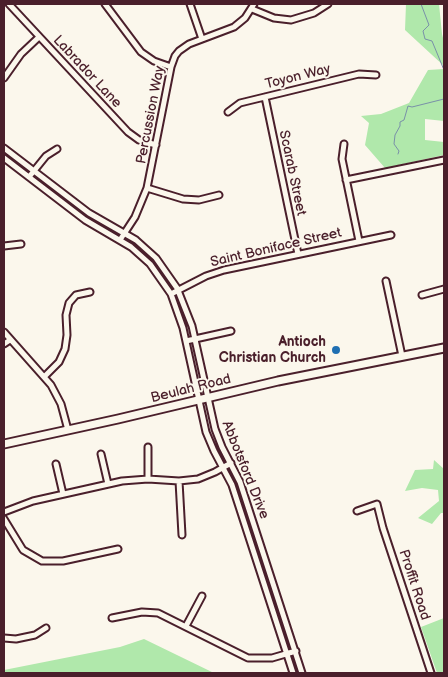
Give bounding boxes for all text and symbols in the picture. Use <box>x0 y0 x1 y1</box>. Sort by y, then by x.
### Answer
street label: Labrador Lane <box>49 32 125 112</box>
street label: Toyon Way <box>264 61 332 93</box>
street label: Percussion Way <box>133 65 169 165</box>
street label: Scarab Street <box>275 129 309 217</box>
street label: Saint Boniface Street <box>209 225 343 271</box>
place label: Antioch Christian Church <box>219 334 326 367</box>
marker: Antioch Christian Church <box>330 344 342 356</box>
street label: Beulah Road <box>149 371 233 407</box>
street label: Abbotsford Drive <box>218 418 272 522</box>
street label: Proffit Road <box>395 547 433 623</box>

